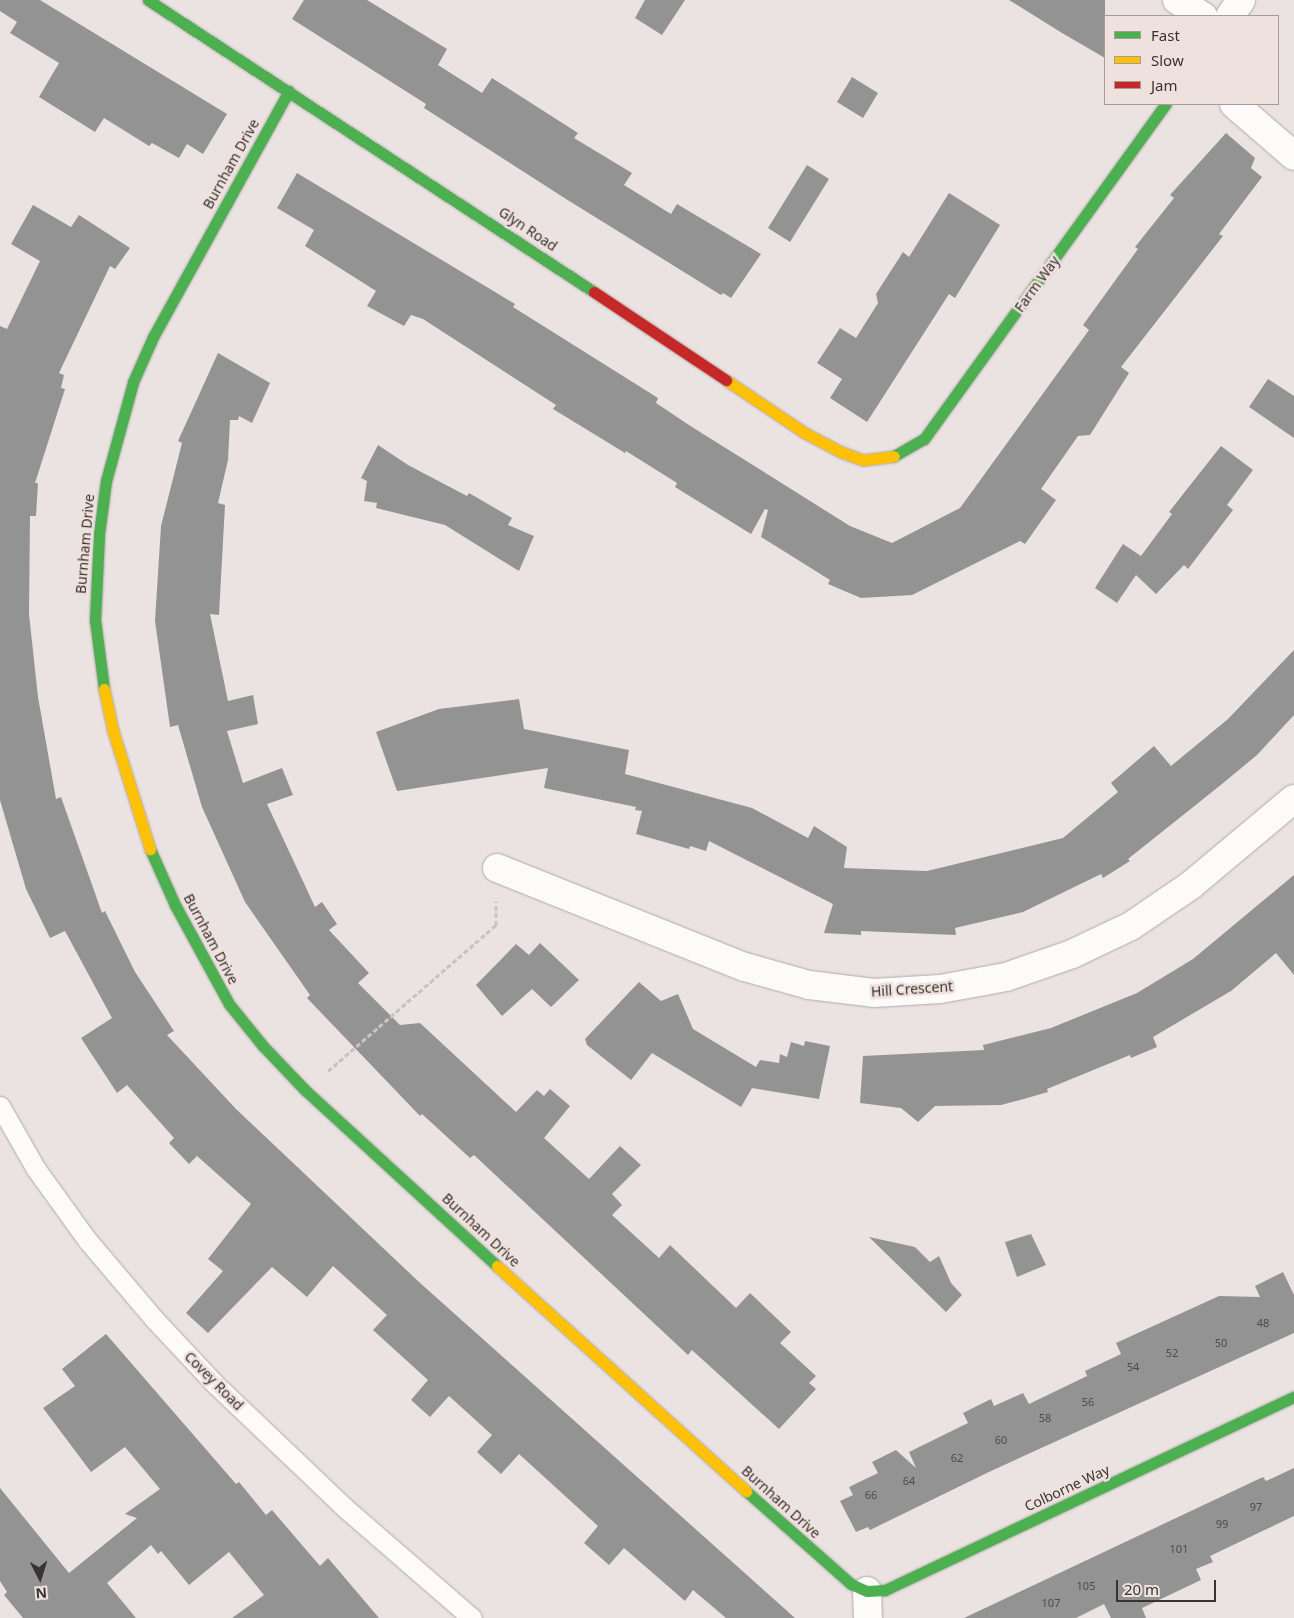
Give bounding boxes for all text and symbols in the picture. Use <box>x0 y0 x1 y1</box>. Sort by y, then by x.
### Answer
legend <box>1104 15 1279 105</box>
text: Fast <box>1151 25 1180 45</box>
text: Slow <box>1151 50 1184 70</box>
text: Jam <box>1151 75 1178 95</box>
street label: Burnham Drive <box>199 116 263 212</box>
street label: Glyn Road <box>496 203 560 255</box>
street label: Farm Way <box>1011 253 1063 315</box>
street label: Burnham Drive <box>72 493 98 595</box>
street label: Burnham Drive <box>180 891 242 987</box>
street label: Hill Crescent <box>870 978 954 1000</box>
street label: Burnham Drive <box>439 1190 523 1270</box>
house number: 48 <box>1257 1316 1269 1330</box>
house number: 50 <box>1215 1336 1227 1350</box>
house number: 52 <box>1166 1346 1178 1360</box>
street label: Covey Road <box>181 1348 247 1414</box>
house number: 54 <box>1127 1360 1139 1374</box>
house number: 56 <box>1082 1395 1094 1409</box>
house number: 58 <box>1039 1411 1051 1425</box>
house number: 60 <box>995 1433 1007 1447</box>
house number: 62 <box>951 1451 963 1465</box>
street label: Colborne Way <box>1022 1461 1112 1515</box>
street label: Burnham Drive <box>738 1462 824 1542</box>
house number: 64 <box>903 1474 915 1488</box>
house number: 66 <box>865 1488 877 1502</box>
house number: 97 <box>1250 1500 1262 1514</box>
house number: 99 <box>1216 1517 1228 1531</box>
house number: 101 <box>1170 1542 1188 1556</box>
north arrow <box>15 1553 65 1603</box>
scale bar <box>1119 1570 1219 1602</box>
house number: 105 <box>1077 1579 1095 1593</box>
text: 20 m <box>1124 1579 1159 1599</box>
text: N <box>35 1583 48 1603</box>
house number: 107 <box>1042 1596 1060 1610</box>

